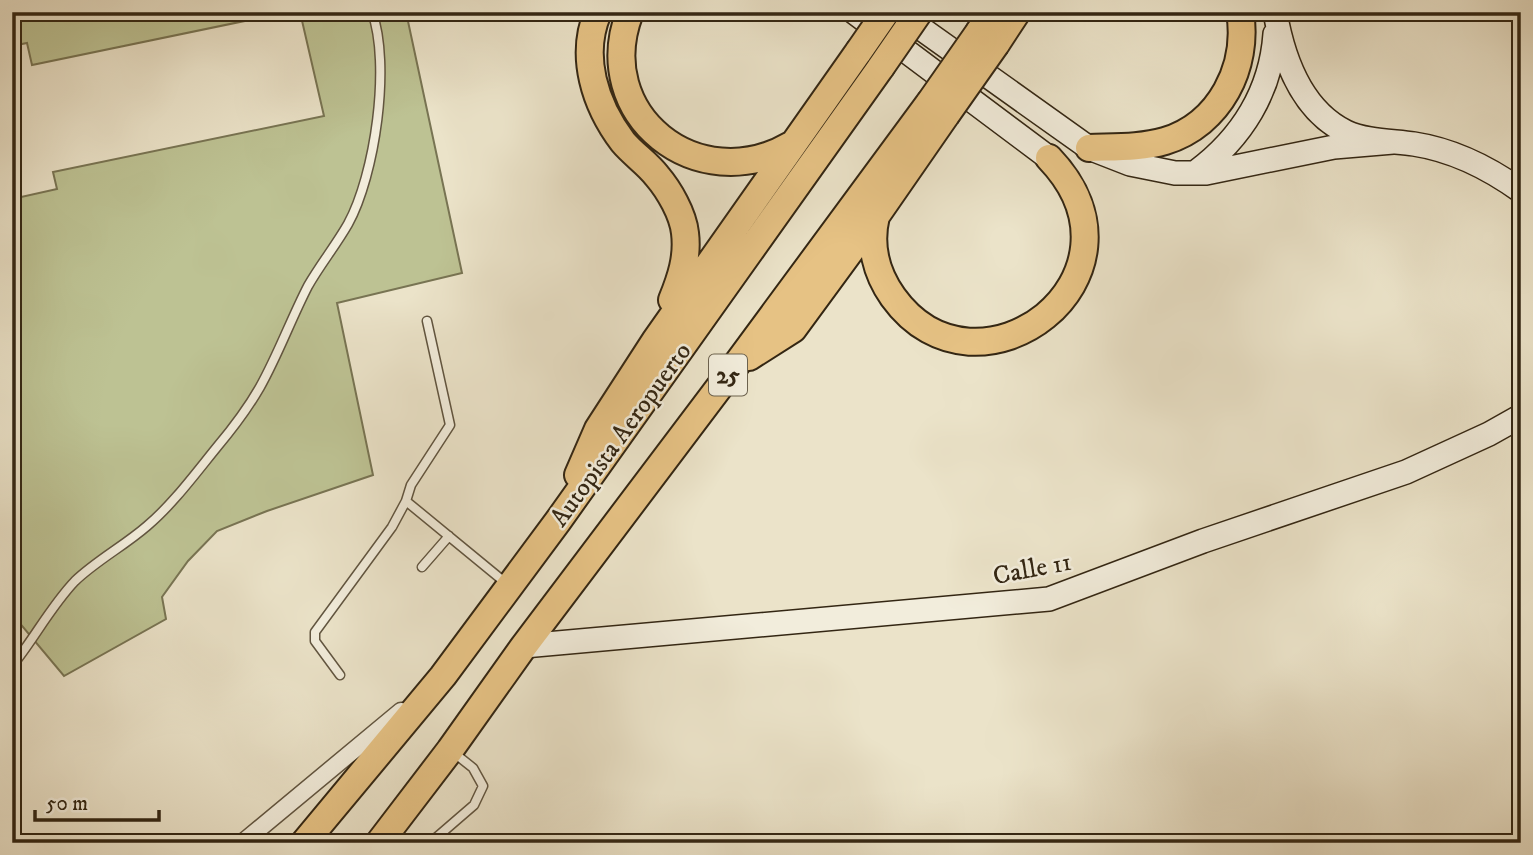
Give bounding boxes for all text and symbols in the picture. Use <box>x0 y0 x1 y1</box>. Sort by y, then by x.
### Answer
street label: Autopista Aeropuerto <box>543 336 699 534</box>
road number: 25 <box>709 354 747 396</box>
street label: Calle 11 <box>990 546 1074 593</box>
scale bar <box>35 778 159 822</box>
text: 50 m <box>46 791 88 817</box>

